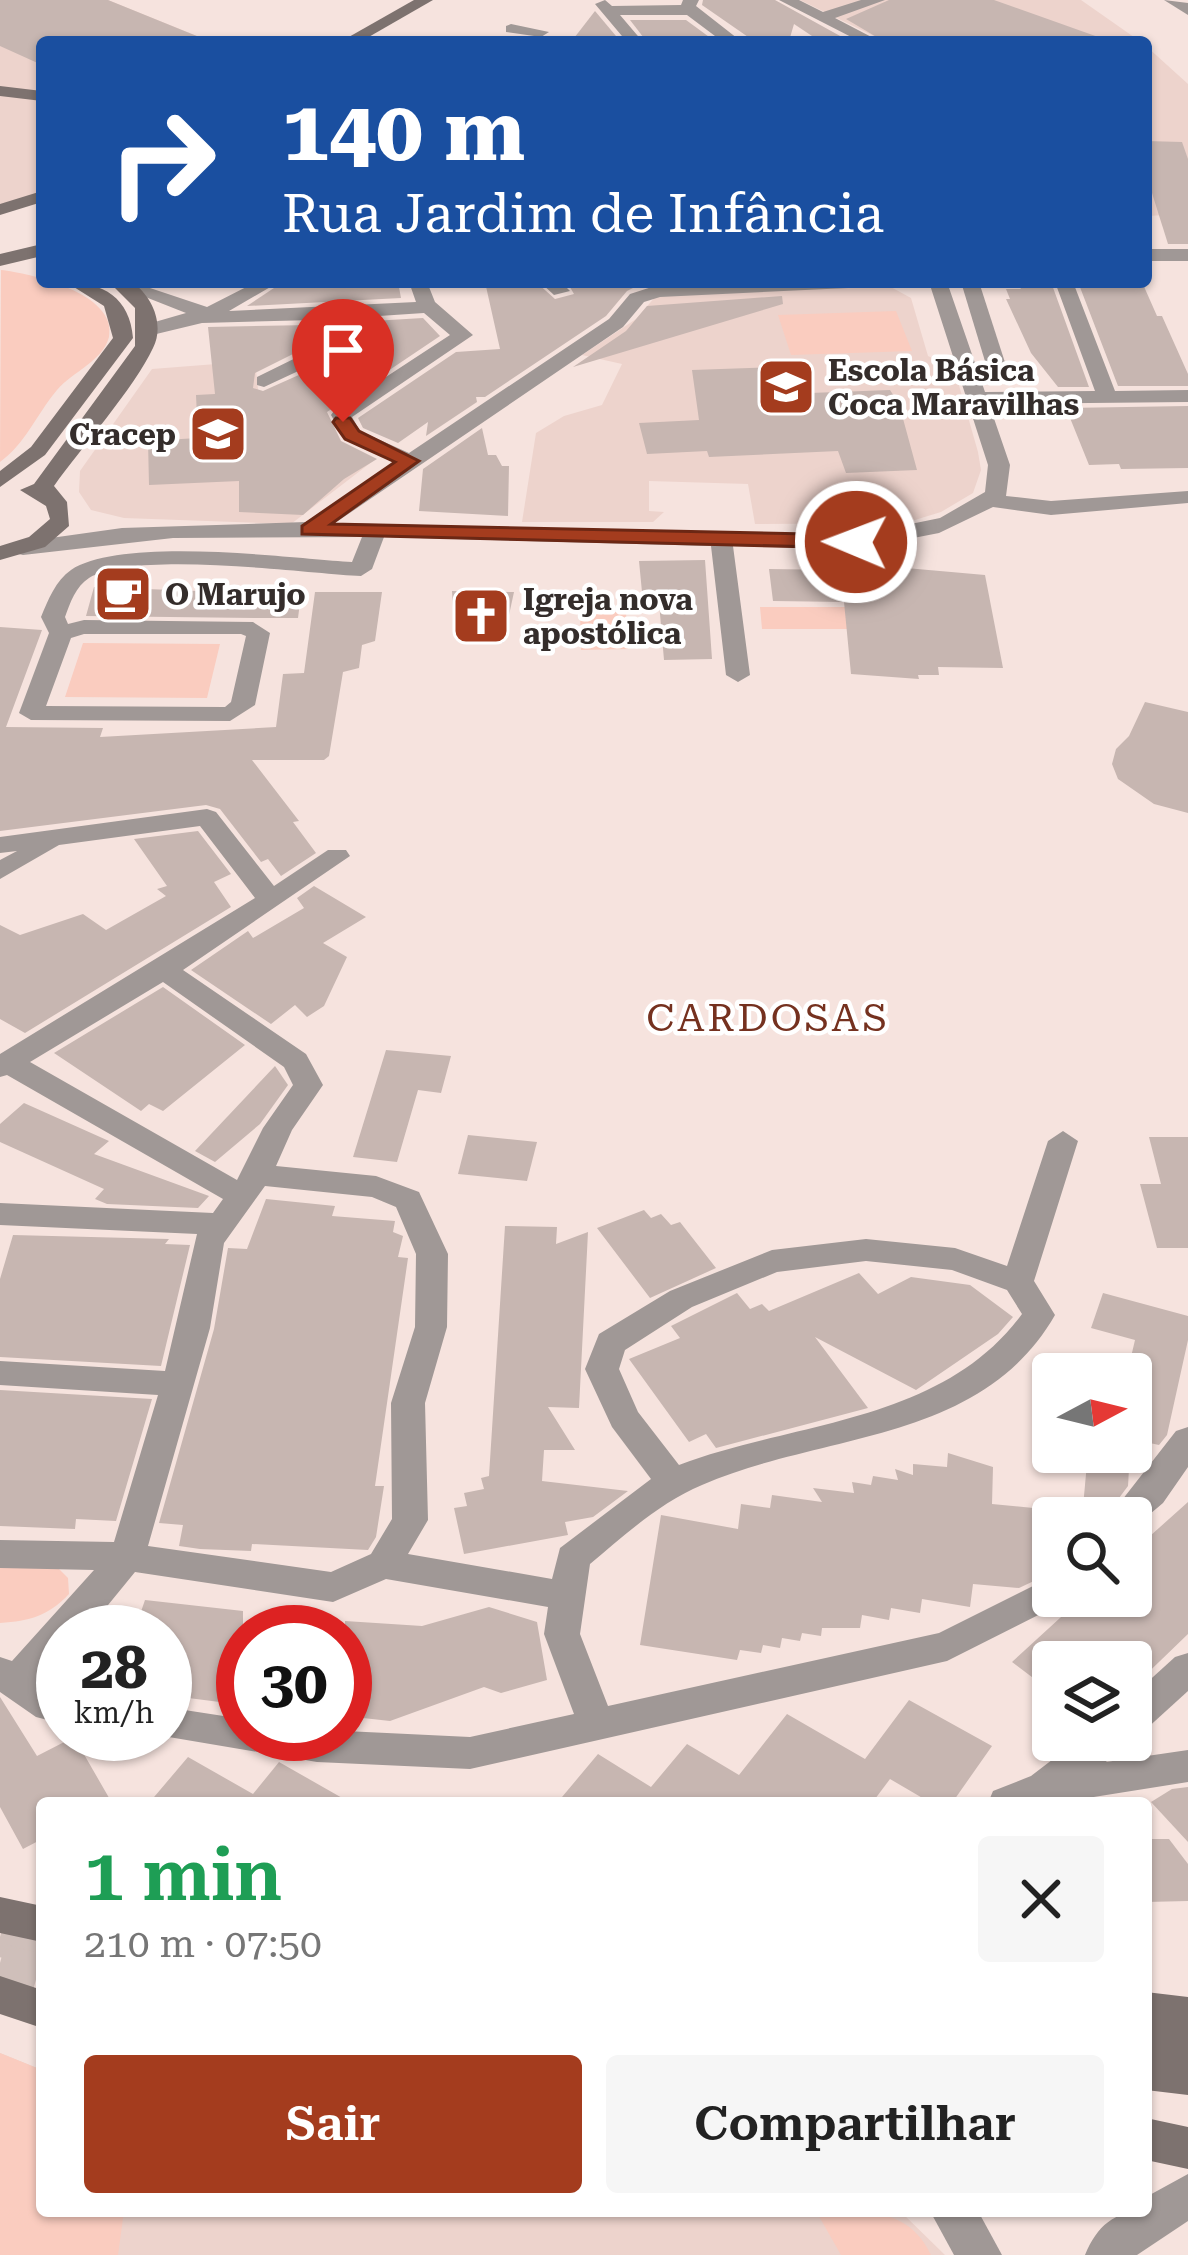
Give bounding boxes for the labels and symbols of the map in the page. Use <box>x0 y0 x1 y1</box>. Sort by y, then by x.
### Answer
pin <box>292 299 394 422</box>
place label: Escola Básica Coca Maravilhas <box>828 353 1079 422</box>
school or university icon: Escola Básica Coca Maravilhas <box>755 356 817 418</box>
school or university icon: Cracep <box>187 403 249 465</box>
place label: Cracep <box>69 417 176 452</box>
position arrow <box>793 479 919 605</box>
cafe icon: O Marujo <box>92 563 154 625</box>
place label: O Marujo <box>165 577 306 612</box>
place label: Igreja nova apostólica <box>523 582 693 651</box>
church icon: Igreja nova apostólica <box>450 585 512 647</box>
district label: CARDOSAS <box>646 995 890 1041</box>
north arrow <box>1032 1353 1152 1473</box>
speed limit sign: 30 <box>216 1605 372 1761</box>

